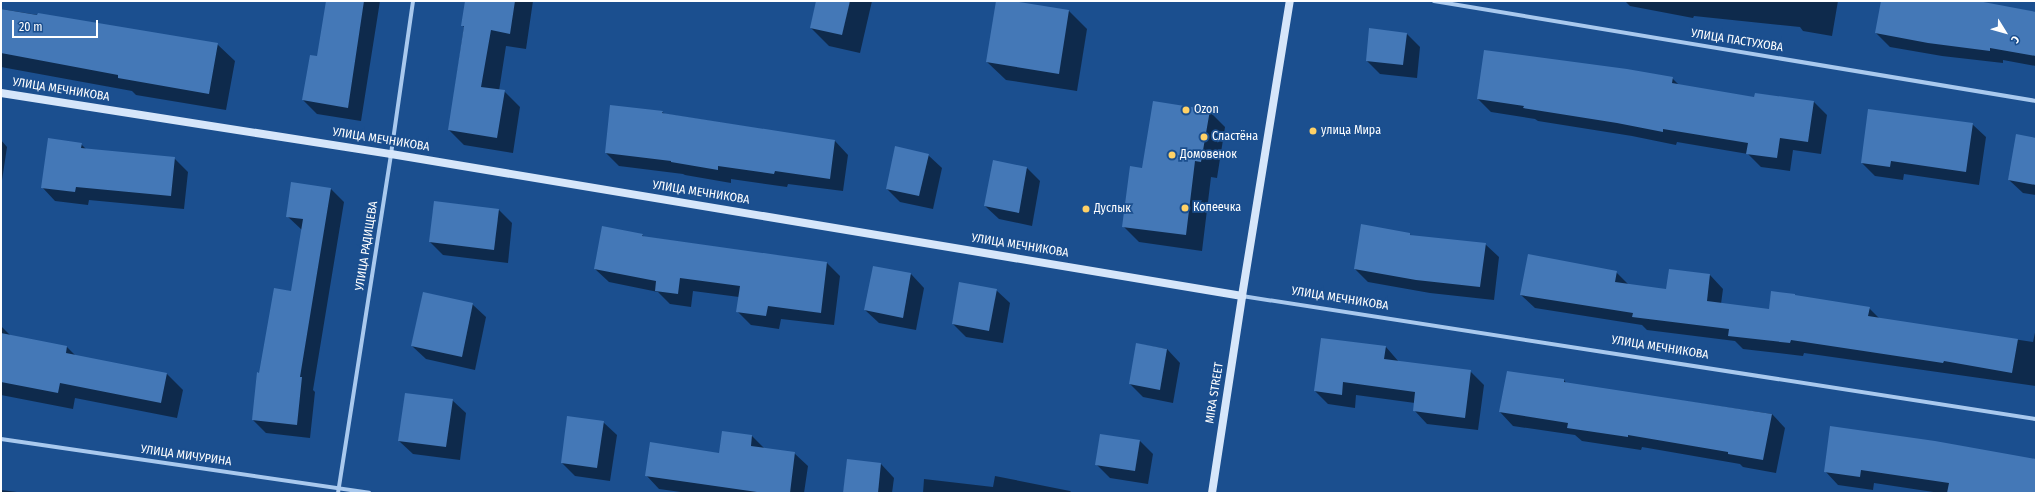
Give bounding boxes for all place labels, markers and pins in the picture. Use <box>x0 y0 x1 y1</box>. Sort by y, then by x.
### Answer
place label: Ozon <box>1194 103 1219 117</box>
marker: Ozon <box>1181 105 1191 115</box>
place label: улица Мира <box>1321 124 1381 138</box>
marker: улица Мира <box>1308 126 1318 136</box>
place label: Сластёна <box>1212 130 1258 144</box>
marker: Сластёна <box>1199 132 1209 142</box>
place label: Домовенок <box>1180 148 1237 162</box>
marker: Домовенок <box>1167 150 1177 160</box>
place label: Копеечка <box>1193 201 1241 215</box>
place label: Дуслык <box>1094 202 1131 216</box>
marker: Копеечка <box>1180 203 1190 213</box>
marker: Дуслык <box>1081 204 1091 214</box>

